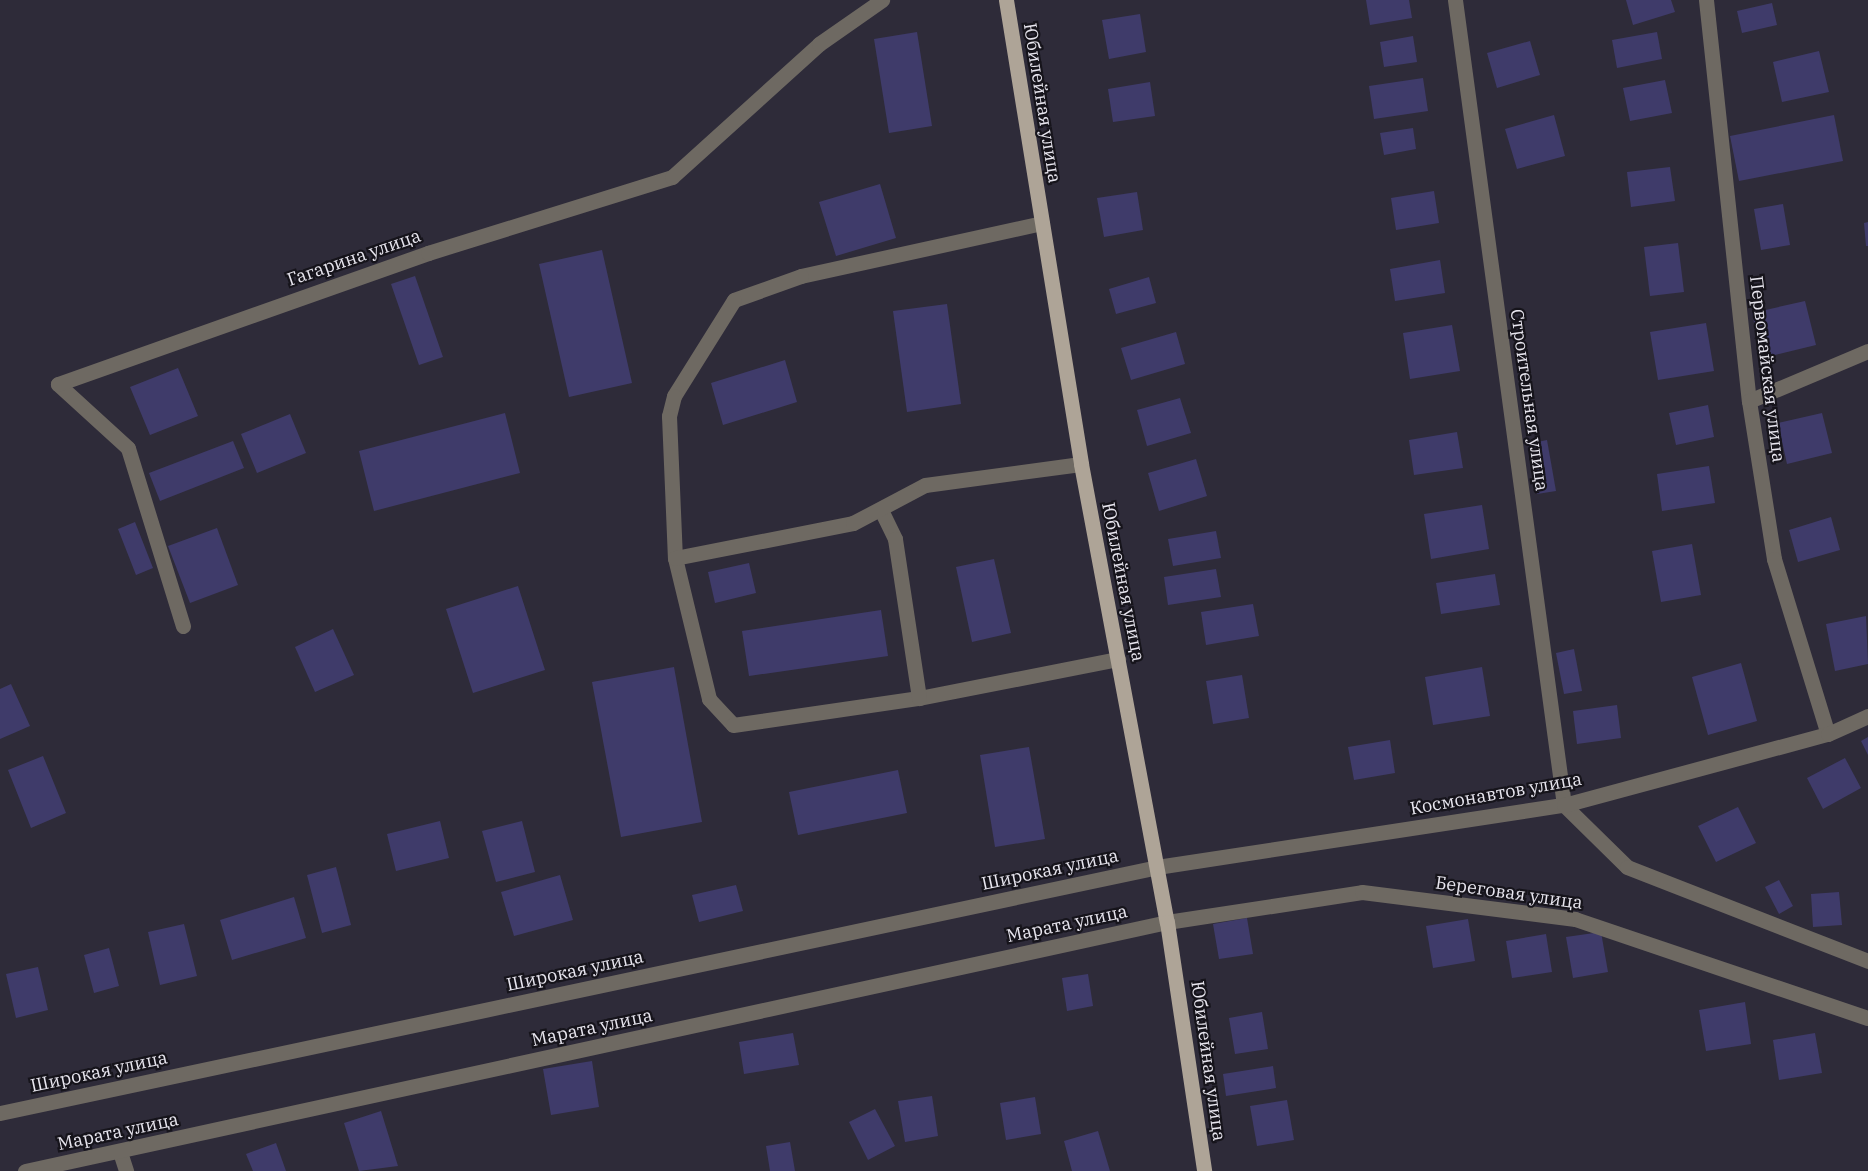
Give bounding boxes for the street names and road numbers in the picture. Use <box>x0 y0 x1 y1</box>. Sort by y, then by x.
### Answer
street label: Юбилейная улица <box>1019 22 1065 184</box>
street label: Гагарина улица <box>284 225 424 291</box>
street label: Первомайская улица <box>1745 274 1789 464</box>
street label: Строительная улица <box>1506 308 1552 492</box>
street label: Юбилейная улица <box>1097 501 1149 663</box>
street label: Космонавтов улица <box>1408 768 1584 820</box>
street label: Широкая улица <box>980 845 1120 895</box>
street label: Береговая улица <box>1434 872 1584 914</box>
street label: Марата улица <box>1005 901 1129 947</box>
street label: Широкая улица <box>505 946 645 996</box>
street label: Юбилейная улица <box>1186 979 1230 1143</box>
street label: Марата улица <box>530 1005 654 1051</box>
street label: Широкая улица <box>29 1047 169 1097</box>
street label: Марата улица <box>56 1109 180 1155</box>

